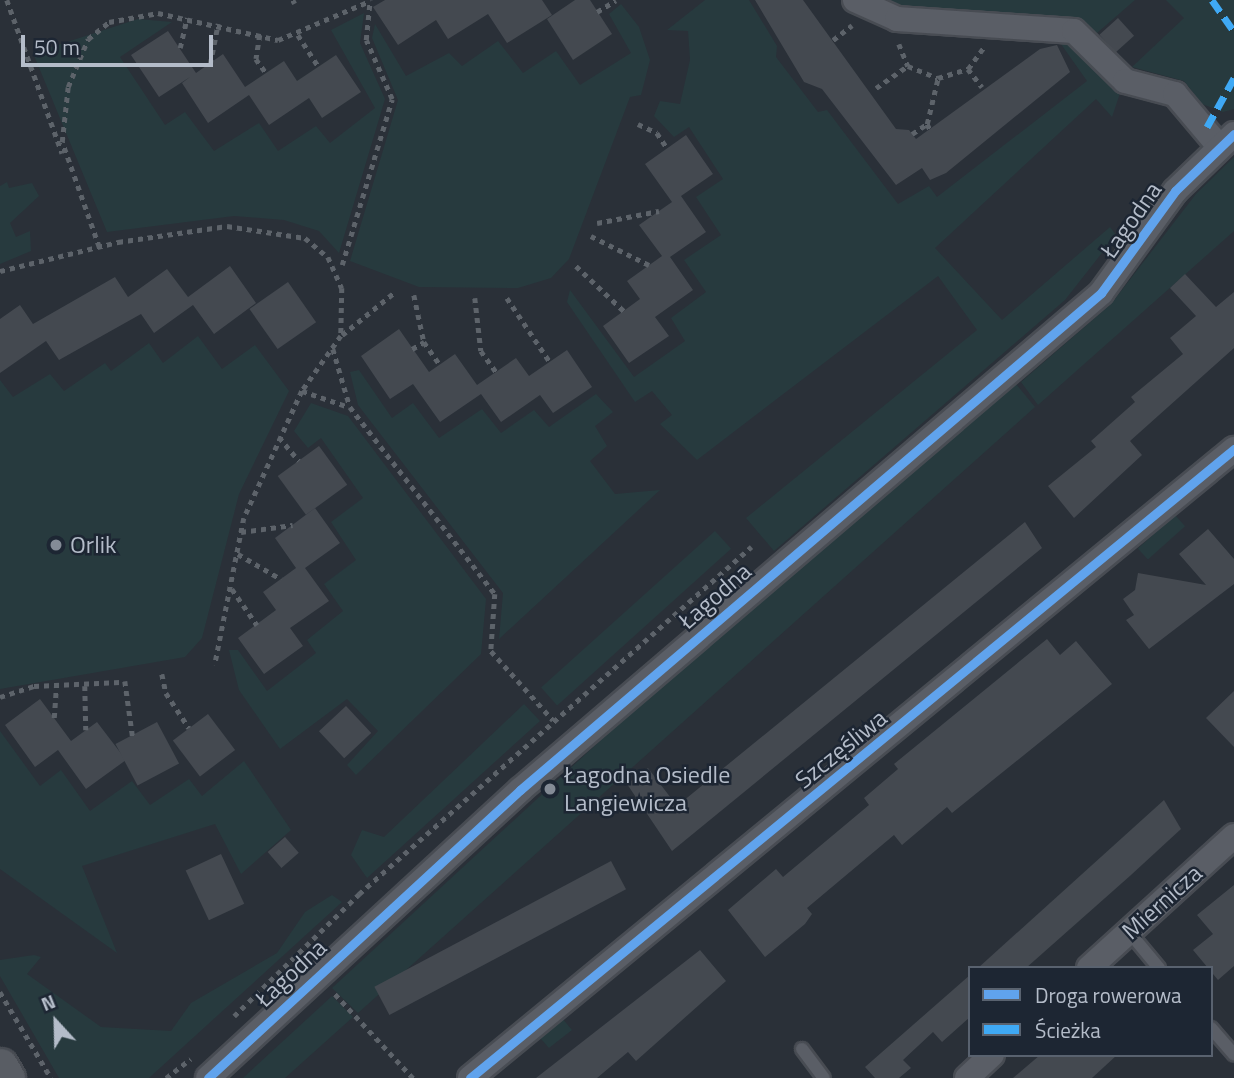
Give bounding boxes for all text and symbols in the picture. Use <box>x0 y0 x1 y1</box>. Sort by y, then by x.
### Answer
scale bar <box>24 21 217 65</box>
text: 50 m <box>34 31 80 63</box>
street label: Łagodna <box>1094 176 1168 264</box>
place label: Orlik <box>70 531 116 559</box>
marker: Orlik <box>48 537 64 553</box>
street label: Łagodna <box>673 557 757 635</box>
street label: Szczęśliwa <box>789 703 893 795</box>
place label: Łagodna Osiedle Langiewicza <box>564 761 730 817</box>
marker: Łagodna Osiedle Langiewicza <box>542 781 558 797</box>
street label: Miernicza <box>1116 859 1208 945</box>
street label: Łagodna <box>250 933 332 1013</box>
legend <box>968 966 1213 1057</box>
text: Droga rowerowa <box>1035 979 1182 1011</box>
text: N <box>36 986 59 1018</box>
north arrow <box>21 987 91 1057</box>
text: Ścieżka <box>1035 1014 1101 1046</box>

